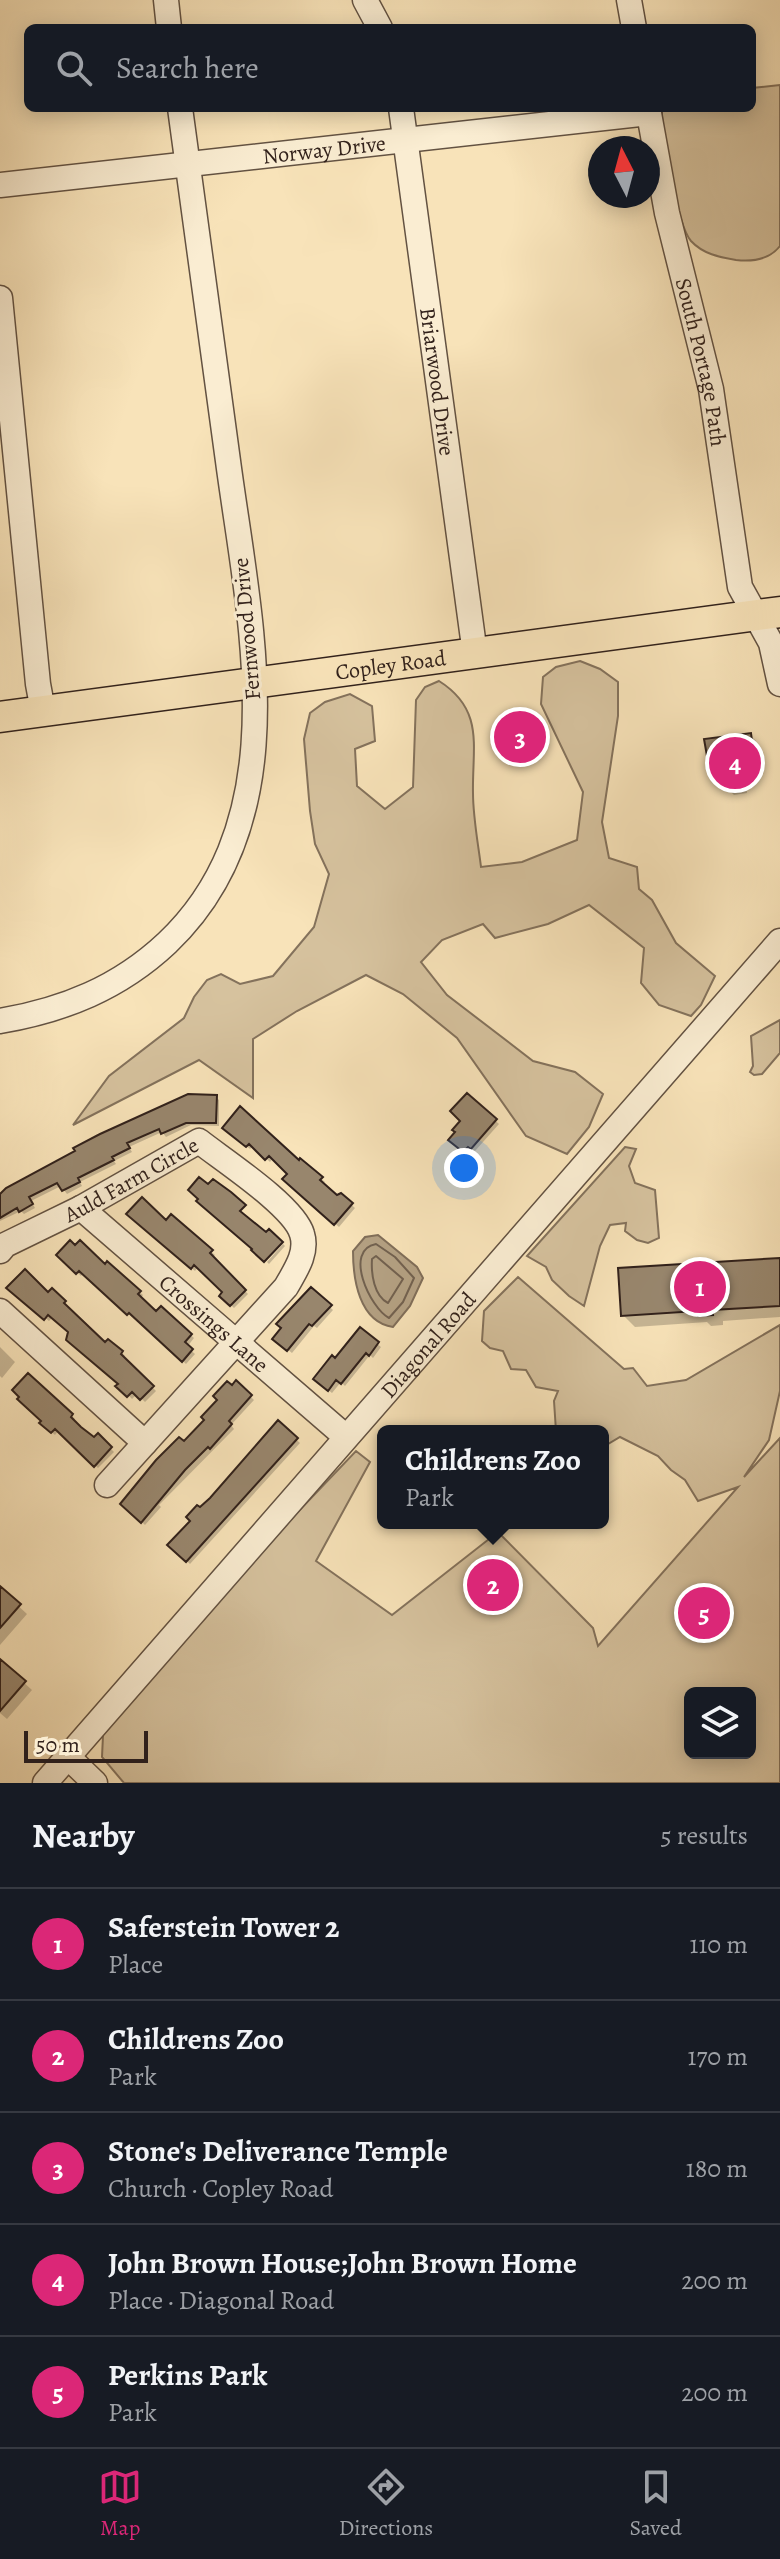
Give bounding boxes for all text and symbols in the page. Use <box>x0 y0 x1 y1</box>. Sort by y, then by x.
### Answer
search box <box>24 24 756 112</box>
icon: search <box>52 46 96 90</box>
text: Search here <box>116 48 259 88</box>
street label: Norway Drive <box>261 128 387 172</box>
north arrow <box>588 136 660 208</box>
street label: South Portage Path <box>668 275 733 449</box>
street label: Briarwood Drive <box>412 306 462 458</box>
street label: Fernwood Drive <box>226 556 268 701</box>
street label: Copley Road <box>334 643 448 688</box>
pin: 3 <box>494 707 546 767</box>
pin: 4 <box>709 733 761 793</box>
street label: Auld Farm Circle <box>58 1130 204 1230</box>
your location <box>444 1148 484 1188</box>
pin: 1 <box>674 1257 726 1317</box>
street label: Crossings Lane <box>152 1268 275 1380</box>
street label: Diagonal Road <box>374 1286 483 1405</box>
popup <box>377 1425 609 1529</box>
text: Childrens Zoo <box>405 1440 581 1480</box>
text: Park <box>405 1480 454 1515</box>
pin: 2 <box>467 1555 519 1615</box>
pin: 5 <box>678 1583 730 1643</box>
map controls <box>684 1687 756 1759</box>
button: layers <box>684 1687 756 1759</box>
scale bar <box>24 1727 148 1763</box>
text: 50 m <box>36 1730 80 1760</box>
text: Nearby <box>32 1812 135 1859</box>
text: 5 results <box>660 1818 748 1853</box>
text: Saferstein Tower 2 <box>108 1907 340 1947</box>
text: 1 <box>53 1927 63 1962</box>
text: 110 m <box>690 1927 748 1962</box>
text: Place <box>108 1947 163 1982</box>
text: Childrens Zoo <box>108 2019 284 2059</box>
text: 2 <box>52 2039 64 2074</box>
text: 170 m <box>688 2039 748 2074</box>
text: Park <box>108 2059 157 2094</box>
text: Stone's Deliverance Temple <box>108 2131 448 2171</box>
text: 3 <box>52 2151 64 2186</box>
text: 180 m <box>686 2151 748 2186</box>
text: Church · Copley Road <box>108 2171 334 2206</box>
text: John Brown House;John Brown Home <box>108 2243 577 2283</box>
text: 4 <box>52 2263 64 2298</box>
text: 200 m <box>681 2263 748 2298</box>
text: Place · Diagonal Road <box>108 2283 334 2318</box>
text: Perkins Park <box>108 2355 268 2395</box>
text: 5 <box>52 2375 64 2410</box>
text: 200 m <box>681 2375 748 2410</box>
text: Park <box>108 2395 157 2430</box>
tab: Map <box>98 2465 142 2543</box>
tab: Directions <box>339 2465 433 2543</box>
tab: Saved <box>630 2465 682 2543</box>

